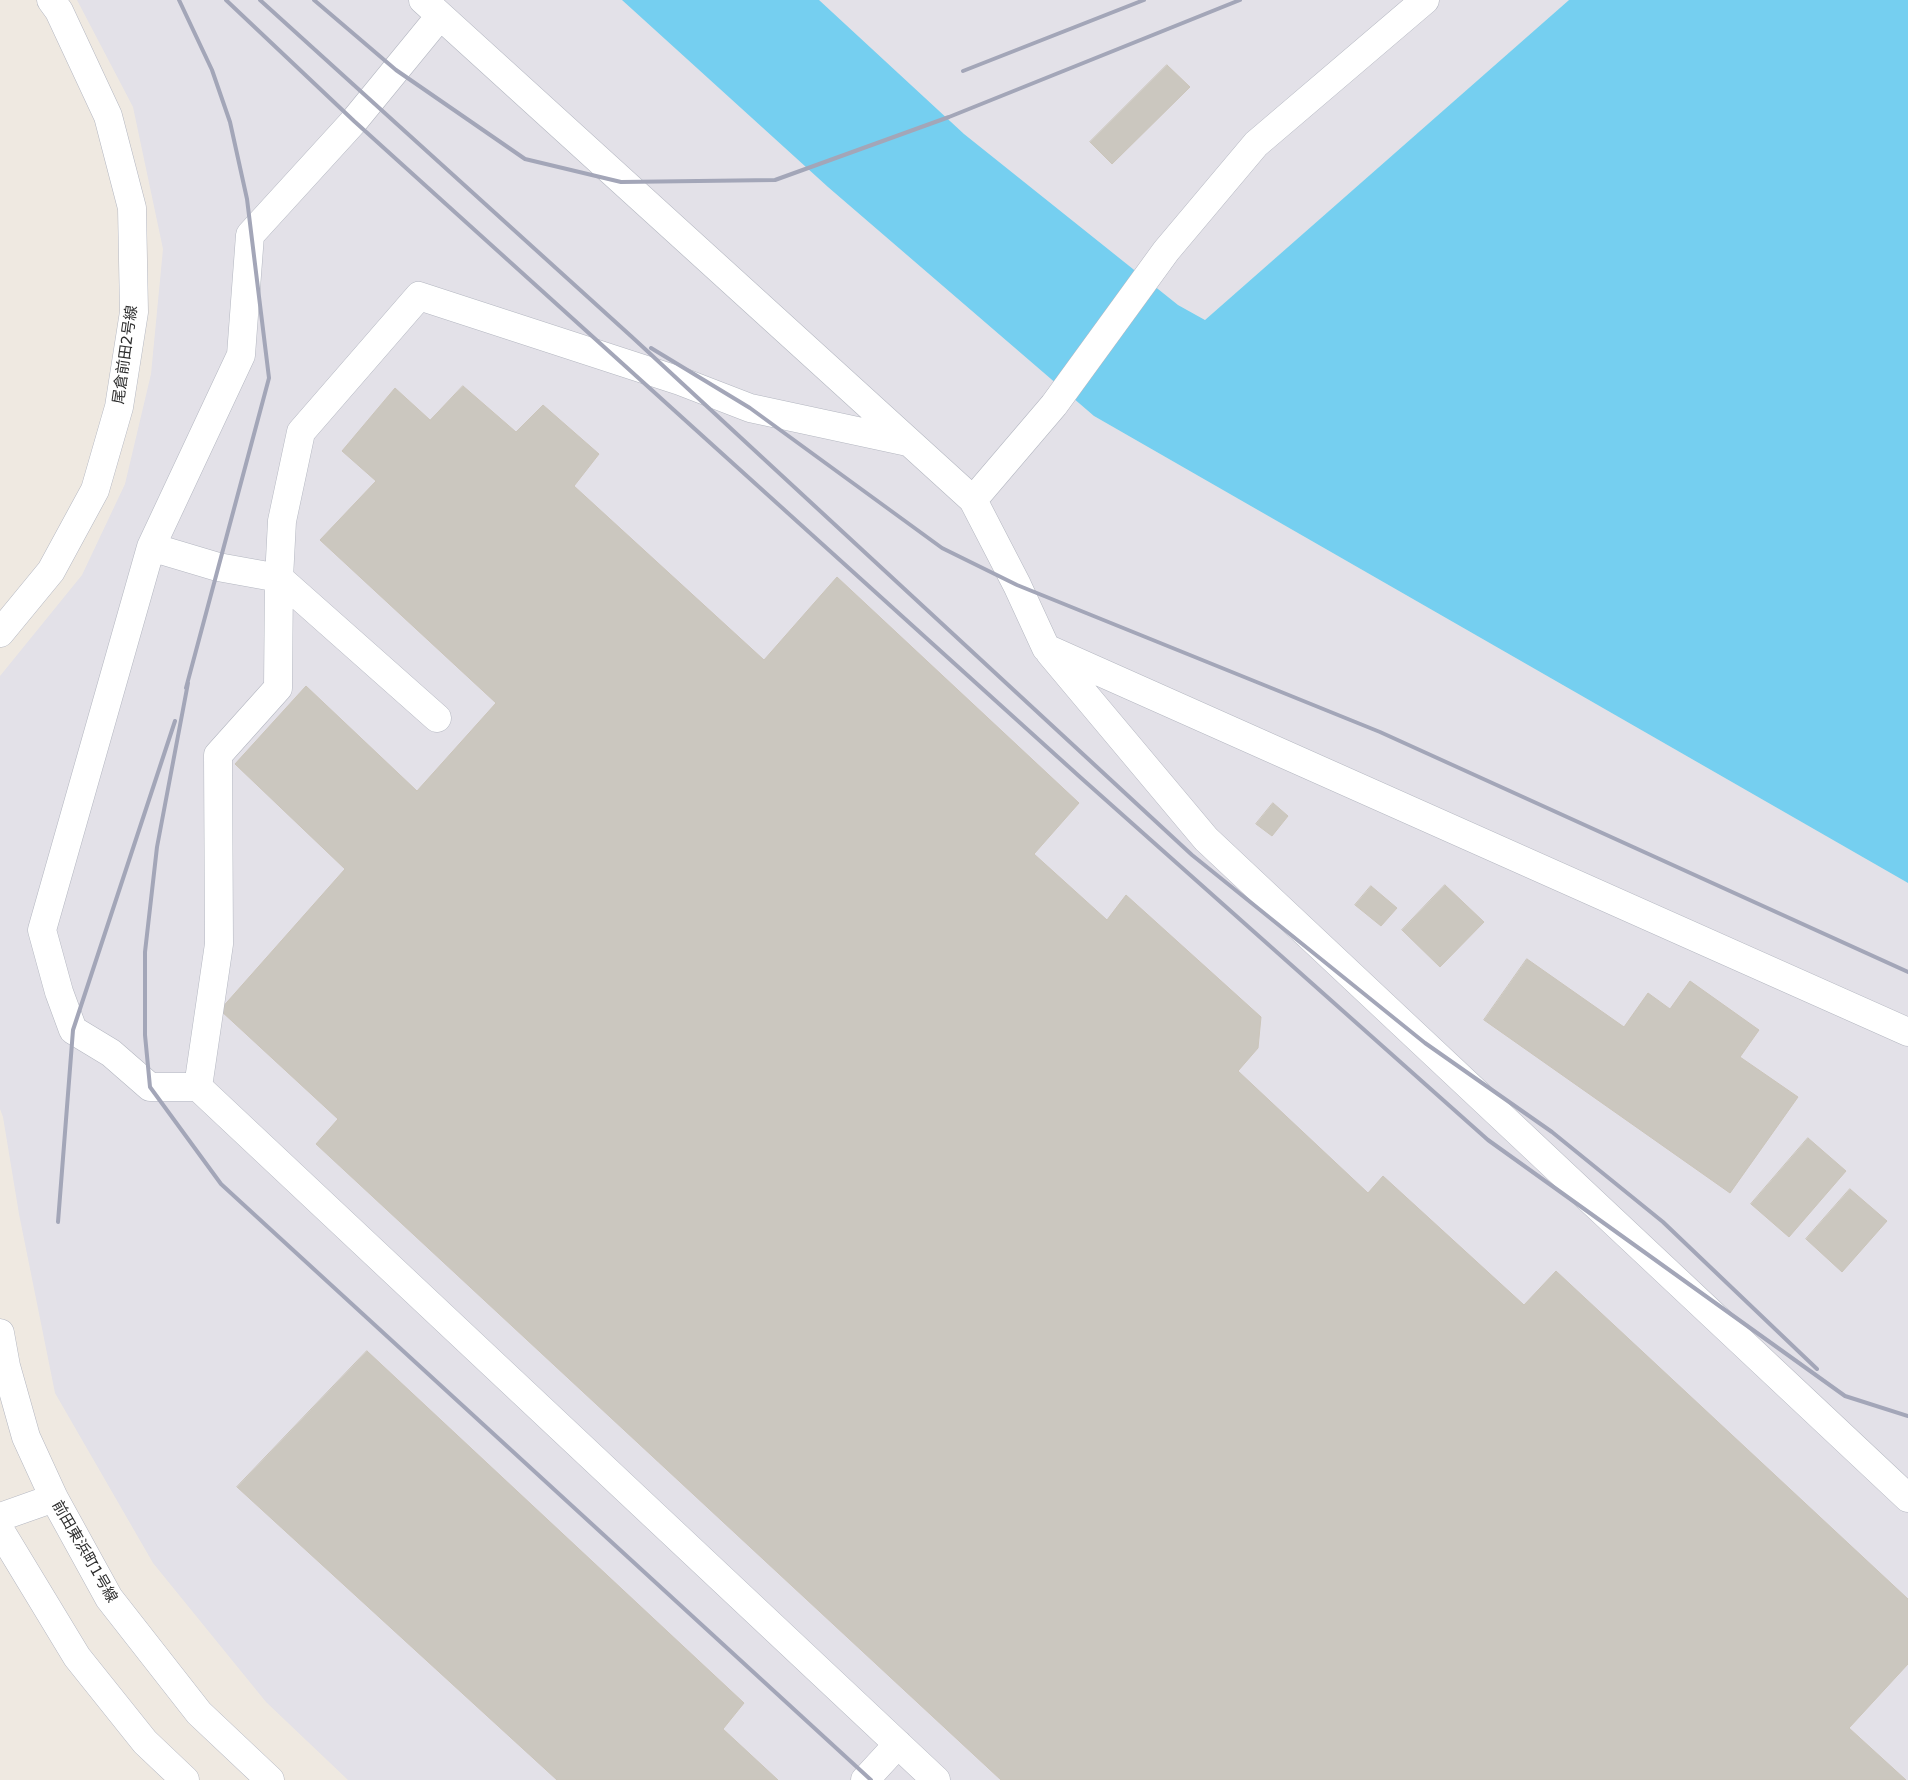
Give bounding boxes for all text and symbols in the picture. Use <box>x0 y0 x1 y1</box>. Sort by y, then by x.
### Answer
street label: 尾倉前田2号線 <box>110 304 142 406</box>
street label: 前田東浜町1号線 <box>48 1498 120 1606</box>

